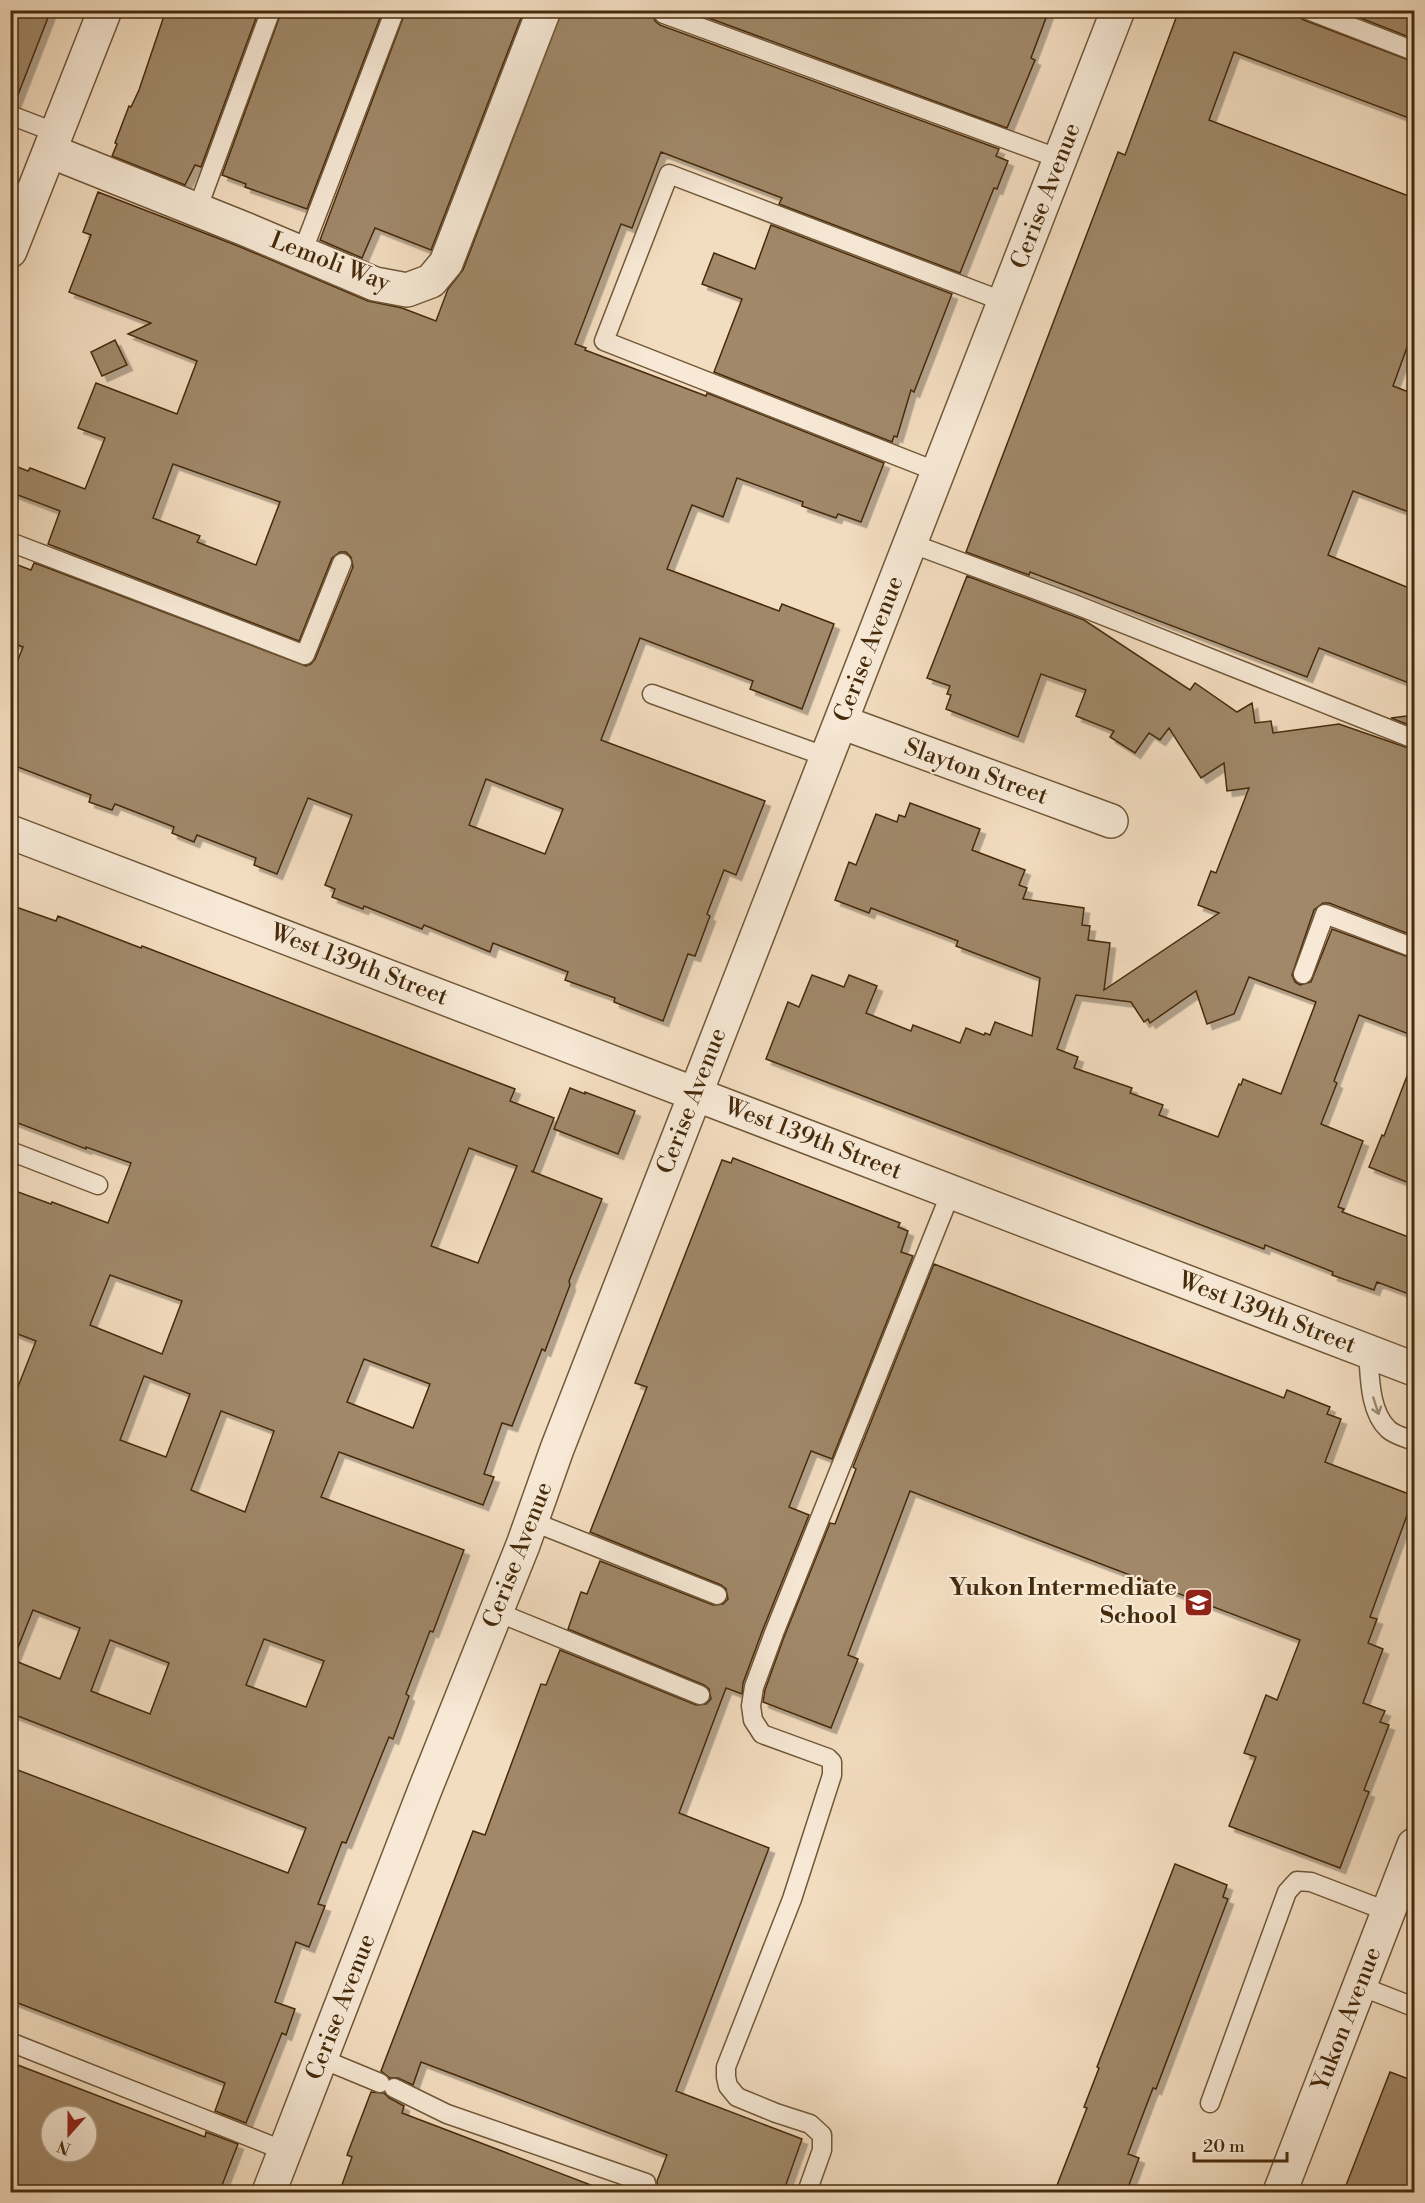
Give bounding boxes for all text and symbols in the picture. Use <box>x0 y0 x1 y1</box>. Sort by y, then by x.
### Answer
street label: Cerise Avenue <box>1004 119 1088 273</box>
street label: Lemoli Way <box>266 225 395 299</box>
street label: Cerise Avenue <box>827 572 911 726</box>
street label: Slayton Street <box>900 732 1052 812</box>
street label: West 139th Street <box>265 917 453 1013</box>
street label: Cerise Avenue <box>650 1024 734 1178</box>
street label: West 139th Street <box>719 1091 907 1187</box>
street label: West 139th Street <box>1173 1265 1361 1361</box>
one-way arrow <box>1372 1396 1383 1415</box>
street label: Cerise Avenue <box>476 1478 560 1632</box>
place label: Yukon Intermediate School <box>949 1573 1177 1631</box>
school or university icon: Yukon Intermediate School <box>1182 1586 1214 1618</box>
street label: Cerise Avenue <box>299 1930 383 2084</box>
street label: Yukon Avenue <box>1305 1943 1388 2097</box>
north arrow <box>39 2104 99 2164</box>
scale bar <box>1194 2125 1287 2163</box>
text: N <box>54 2135 73 2159</box>
text: 20 m <box>1203 2135 1245 2158</box>

